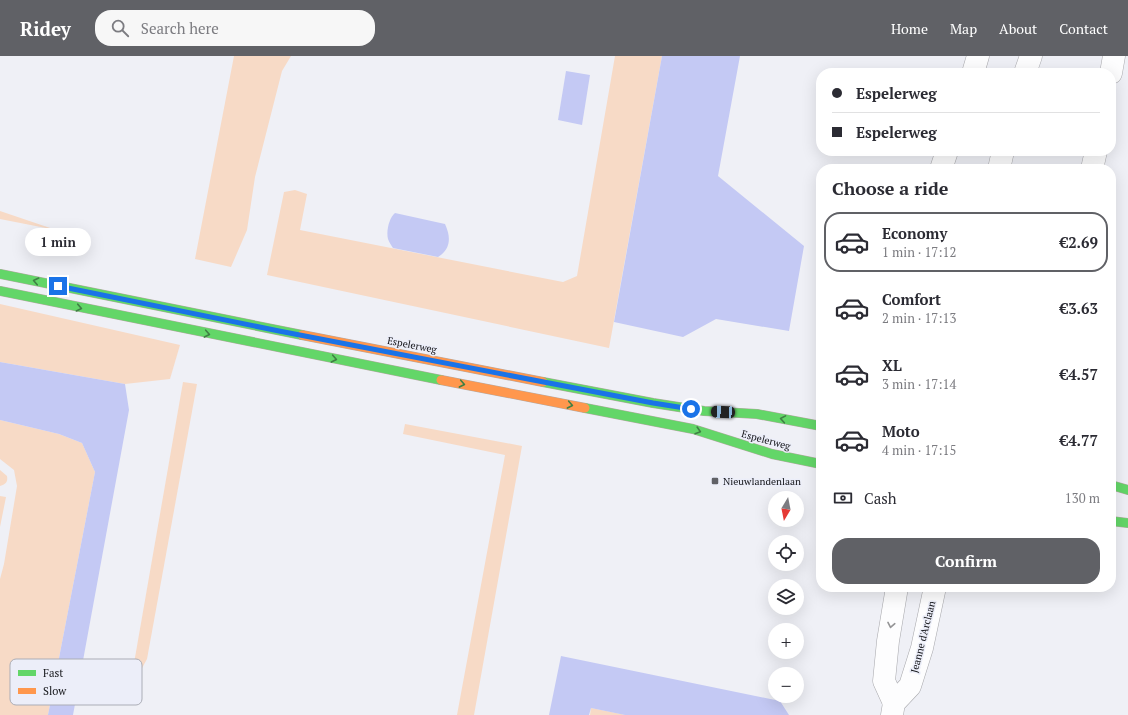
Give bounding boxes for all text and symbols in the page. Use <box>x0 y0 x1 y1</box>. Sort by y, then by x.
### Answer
search box <box>95 10 375 46</box>
text: Ridey <box>20 16 71 41</box>
icon: search <box>109 17 131 39</box>
text: Search here <box>141 18 219 38</box>
text: Home <box>891 19 928 38</box>
text: Map <box>950 19 977 38</box>
text: About <box>999 19 1037 38</box>
text: Contact <box>1059 19 1108 38</box>
text: Espelerweg <box>856 83 937 103</box>
text: Espelerweg <box>856 122 937 142</box>
text: Choose a ride <box>832 176 948 200</box>
text: Economy <box>882 223 947 243</box>
icon: car <box>834 224 870 260</box>
callout: 1 min <box>25 228 91 256</box>
text: €2.69 <box>1060 232 1098 252</box>
text: 1 min <box>40 233 76 251</box>
text: 1 min · 17:12 <box>882 243 956 261</box>
one-way arrow <box>33 277 39 285</box>
route end <box>49 277 67 295</box>
text: Comfort <box>882 289 941 309</box>
icon: car <box>834 290 870 326</box>
text: €3.63 <box>1060 298 1098 318</box>
one-way arrow <box>76 303 82 311</box>
text: 2 min · 17:13 <box>882 309 956 327</box>
one-way arrow <box>203 329 210 338</box>
street label: Espelerweg <box>386 334 439 356</box>
one-way arrow <box>331 355 337 363</box>
text: XL <box>882 355 902 375</box>
icon: car <box>834 356 870 392</box>
text: €4.57 <box>1060 364 1098 384</box>
text: 3 min · 17:14 <box>882 375 956 393</box>
one-way arrow <box>459 379 465 388</box>
one-way arrow <box>567 400 574 409</box>
route start <box>682 400 700 418</box>
car <box>711 405 735 419</box>
one-way arrow <box>780 415 786 424</box>
text: Moto <box>882 421 920 441</box>
icon: car <box>834 422 870 458</box>
one-way arrow <box>694 426 701 435</box>
street label: Espelerweg <box>740 427 793 453</box>
text: €4.77 <box>1060 430 1098 450</box>
text: 4 min · 17:15 <box>882 441 956 459</box>
place label: Nieuwlandenlaan <box>723 475 801 488</box>
marker: Nieuwlandenlaan <box>710 476 720 486</box>
icon: cash <box>832 487 854 509</box>
text: Cash <box>864 488 897 508</box>
text: 130 m <box>1065 489 1100 507</box>
north arrow <box>768 491 804 527</box>
map controls <box>768 491 804 703</box>
button: locate <box>768 535 804 571</box>
button: Confirm <box>832 538 1100 584</box>
button: layers <box>768 579 804 615</box>
street label: Jeanne d'Arclaan <box>908 600 938 674</box>
one-way arrow <box>887 622 895 629</box>
button: + <box>768 623 804 659</box>
legend <box>10 659 142 705</box>
text: Fast <box>43 666 63 680</box>
button: − <box>768 667 804 703</box>
text: Slow <box>43 684 67 698</box>

